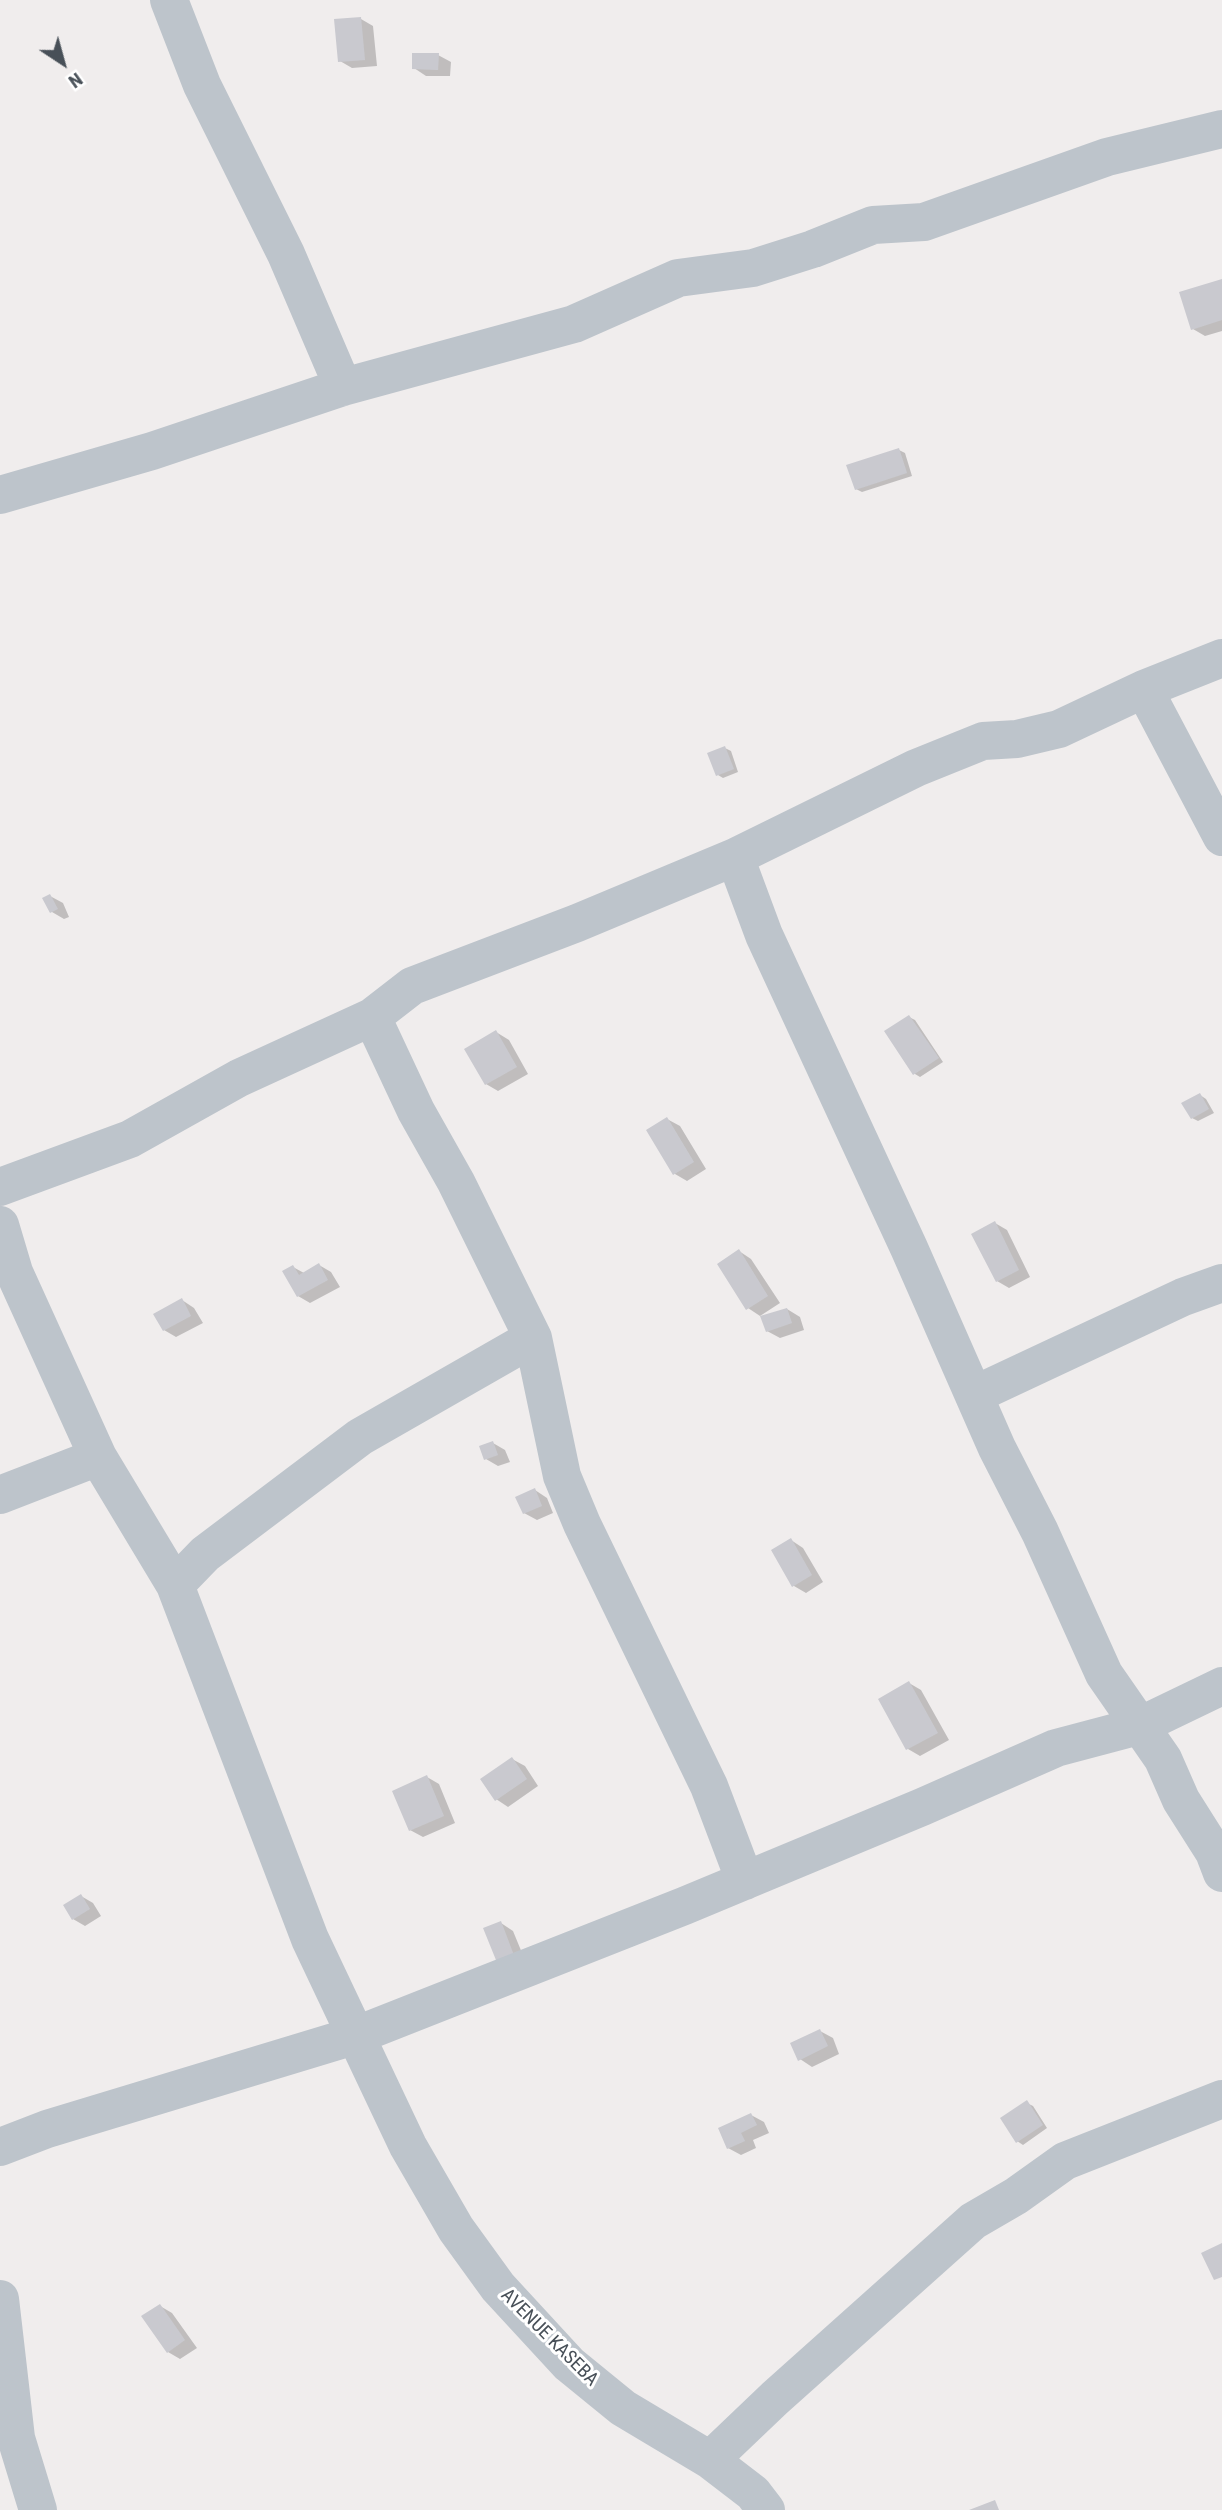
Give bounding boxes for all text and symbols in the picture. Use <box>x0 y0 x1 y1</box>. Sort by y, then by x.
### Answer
north arrow <box>28 28 98 98</box>
text: N <box>64 68 87 93</box>
street label: AVENUE KASEBA <box>496 2285 602 2391</box>

